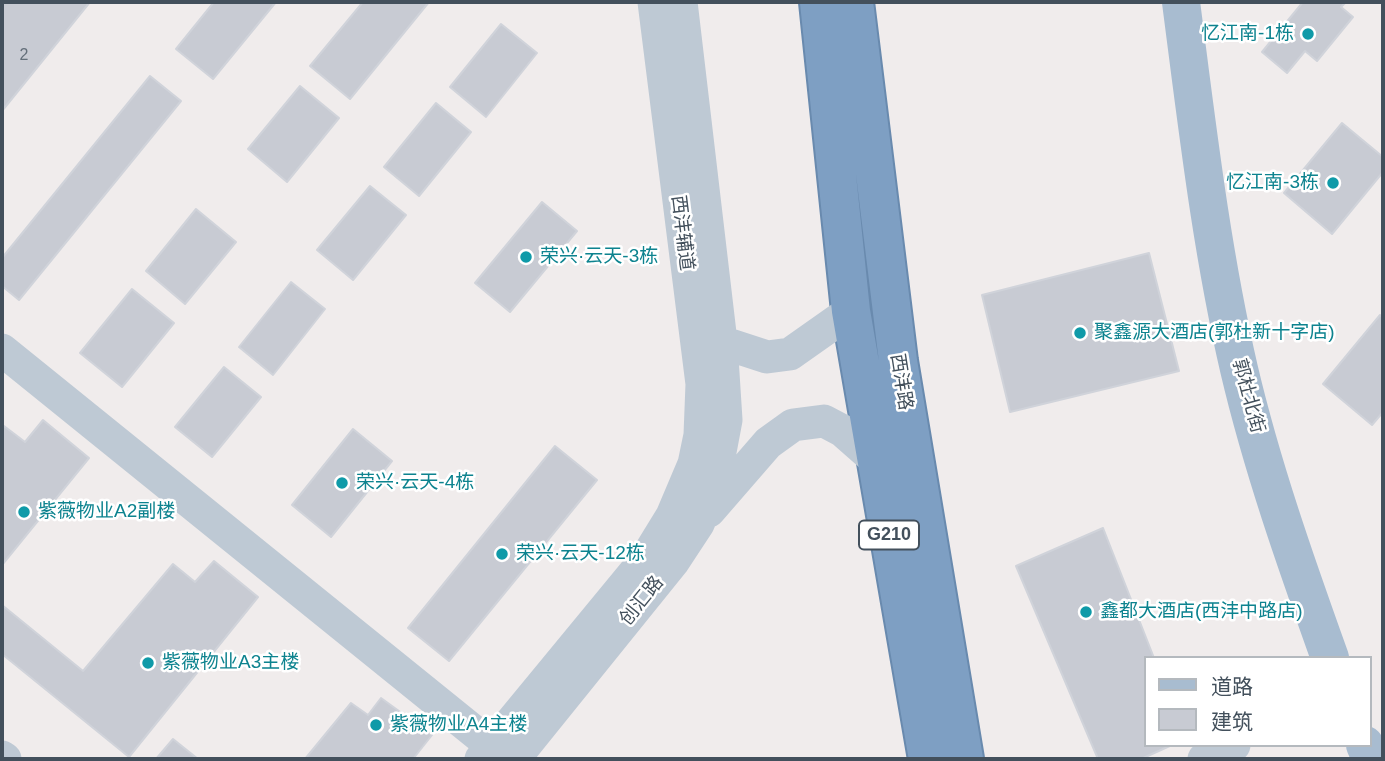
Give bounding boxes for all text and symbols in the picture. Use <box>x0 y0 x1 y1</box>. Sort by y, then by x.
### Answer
place label: 忆江南-1栋 <box>1201 23 1294 45</box>
marker: 忆江南-1栋 <box>1300 26 1316 42</box>
house number: 2 <box>20 46 28 66</box>
place label: 忆江南-3栋 <box>1226 172 1319 194</box>
marker: 忆江南-3栋 <box>1325 175 1341 191</box>
street label: 西沣辅道 <box>666 194 698 272</box>
place label: 荣兴·云天-3栋 <box>540 246 658 268</box>
marker: 荣兴·云天-3栋 <box>518 249 534 265</box>
place label: 聚鑫源大酒店(郭杜新十字店) <box>1094 322 1335 344</box>
marker: 聚鑫源大酒店(郭杜新十字店) <box>1072 325 1088 341</box>
street label: 西沣路 <box>885 352 917 412</box>
street label: 郭杜北街 <box>1227 356 1269 436</box>
place label: 荣兴·云天-4栋 <box>356 472 474 494</box>
marker: 荣兴·云天-4栋 <box>334 475 350 491</box>
place label: 紫薇物业A2副楼 <box>38 501 175 523</box>
marker: 紫薇物业A2副楼 <box>16 504 32 520</box>
road number: G210 <box>859 520 919 550</box>
place label: 荣兴·云天-12栋 <box>516 543 645 565</box>
marker: 荣兴·云天-12栋 <box>494 546 510 562</box>
street label: 创汇路 <box>615 572 669 630</box>
place label: 鑫都大酒店(西沣中路店) <box>1100 601 1303 623</box>
marker: 鑫都大酒店(西沣中路店) <box>1078 604 1094 620</box>
place label: 紫薇物业A3主楼 <box>162 652 299 674</box>
marker: 紫薇物业A3主楼 <box>140 655 156 671</box>
legend <box>1144 656 1371 747</box>
text: 道路 <box>1211 675 1253 698</box>
text: 建筑 <box>1211 710 1253 733</box>
place label: 紫薇物业A4主楼 <box>390 714 527 736</box>
marker: 紫薇物业A4主楼 <box>368 717 384 733</box>

